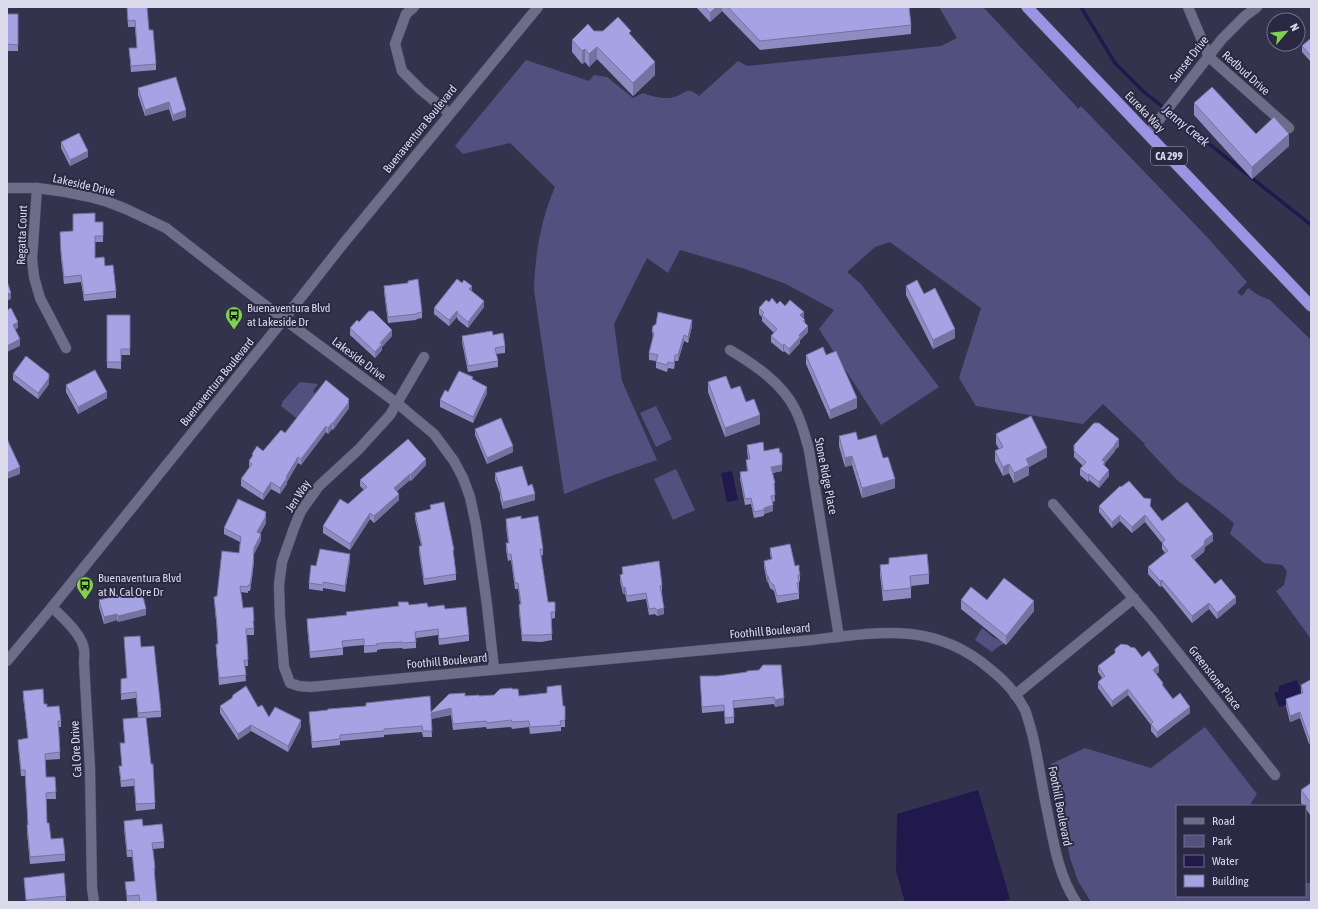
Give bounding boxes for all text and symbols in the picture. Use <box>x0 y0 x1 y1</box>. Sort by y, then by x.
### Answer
north arrow <box>1266 12 1306 52</box>
text: N <box>1288 22 1302 33</box>
street label: Sunset Drive <box>1167 33 1211 85</box>
street label: Redbud Drive <box>1219 48 1273 98</box>
street label: Buenaventura Boulevard <box>380 82 460 176</box>
street label: Eureka Way <box>1122 89 1168 135</box>
water label: Jenny Creek <box>1159 102 1213 150</box>
road number: CA 299 <box>1151 147 1187 165</box>
street label: Lakeside Drive <box>51 171 117 199</box>
street label: Regatta Court <box>14 204 30 265</box>
place label: Buenaventura Blvd at Lakeside Dr <box>247 301 330 329</box>
bus stop icon: Buenaventura Blvd at Lakeside Dr <box>224 305 244 330</box>
street label: Lakeside Drive <box>329 334 389 384</box>
street label: Buenaventura Boulevard <box>177 335 257 429</box>
street label: Stone Ridge Place <box>812 436 840 516</box>
street label: Jen Way <box>282 477 314 515</box>
place label: Buenaventura Blvd at N. Cal Ore Dr <box>98 571 181 599</box>
bus stop icon: Buenaventura Blvd at N. Cal Ore Dr <box>75 575 95 600</box>
street label: Foothill Boulevard <box>729 620 811 642</box>
street label: Greenstone Place <box>1186 643 1244 713</box>
street label: Foothill Boulevard <box>406 650 488 672</box>
street label: Cal Ore Drive <box>68 720 84 778</box>
street label: Foothill Boulevard <box>1045 765 1075 847</box>
legend <box>1176 805 1306 897</box>
text: Road <box>1212 814 1235 828</box>
text: Park <box>1212 834 1233 848</box>
text: Water <box>1212 854 1239 868</box>
text: Building <box>1212 874 1250 888</box>

